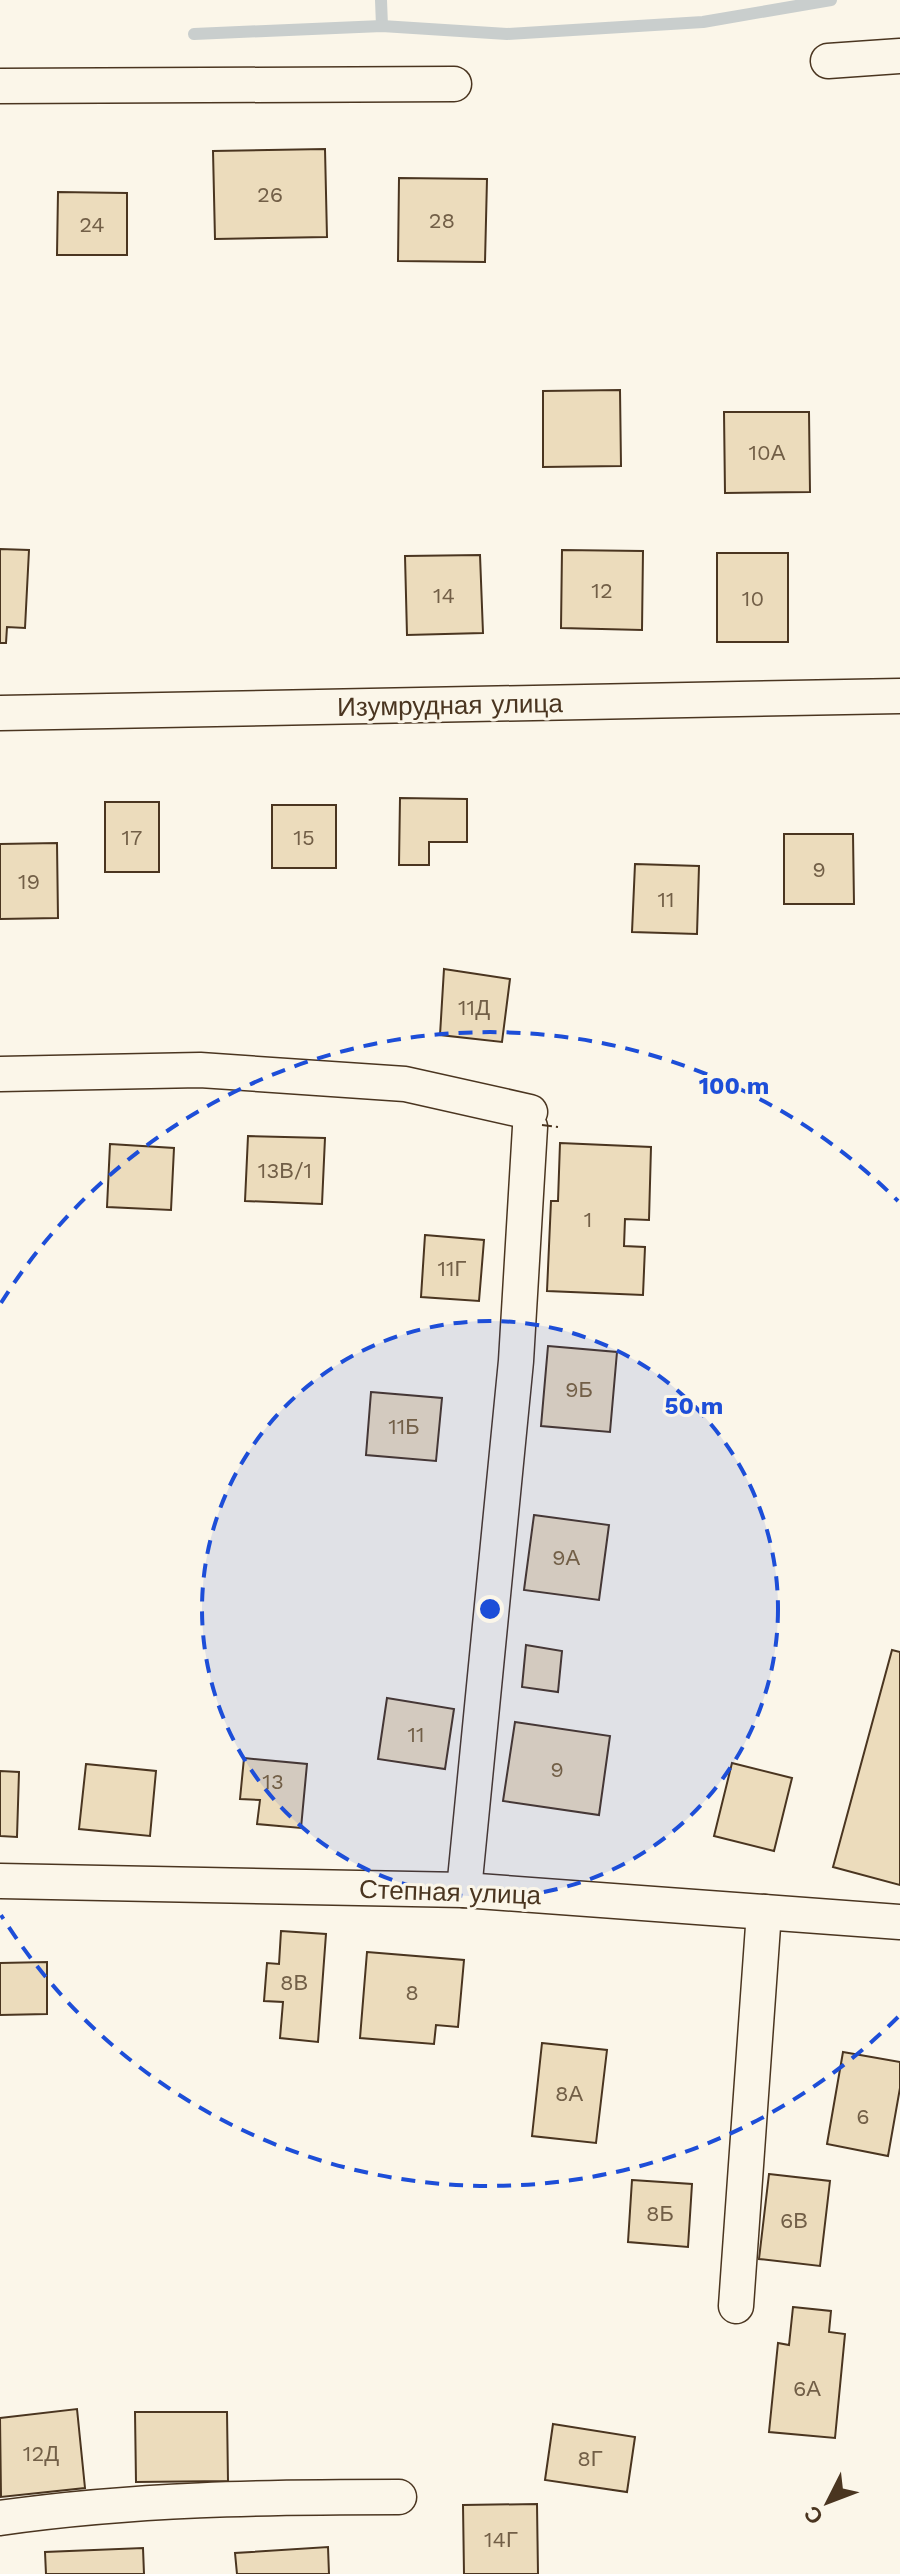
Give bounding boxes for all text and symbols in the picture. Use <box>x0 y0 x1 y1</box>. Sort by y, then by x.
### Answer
house number: 26 <box>257 182 283 207</box>
house number: 28 <box>429 208 455 233</box>
house number: 24 <box>79 212 105 237</box>
house number: 10А <box>749 440 786 465</box>
house number: 12 <box>591 578 613 603</box>
house number: 14 <box>433 583 455 608</box>
house number: 10 <box>742 586 764 611</box>
street label: Изумрудная улица <box>337 688 564 722</box>
house number: 17 <box>122 825 142 850</box>
house number: 15 <box>293 825 315 850</box>
house number: 9 <box>812 857 826 882</box>
house number: 19 <box>18 869 40 894</box>
house number: 11 <box>657 887 675 912</box>
house number: 11Д <box>458 995 490 1020</box>
text: 100 m <box>699 1072 769 1100</box>
house number: 13В/1 <box>258 1158 312 1183</box>
house number: 1 <box>584 1207 592 1232</box>
house number: 11Г <box>437 1256 467 1281</box>
house number: 9Б <box>565 1377 593 1402</box>
text: 50 m <box>665 1392 723 1420</box>
house number: 11Б <box>388 1414 420 1439</box>
house number: 9А <box>552 1545 580 1570</box>
centre of rings <box>476 1595 504 1623</box>
house number: 11 <box>407 1722 425 1747</box>
house number: 9 <box>550 1757 564 1782</box>
house number: 13 <box>262 1769 284 1794</box>
street label: Степная улица <box>358 1874 542 1910</box>
house number: 8В <box>280 1970 308 1995</box>
house number: 8 <box>405 1980 419 2005</box>
house number: 8А <box>555 2081 583 2106</box>
house number: 6 <box>856 2104 870 2129</box>
house number: 8Б <box>646 2201 674 2226</box>
house number: 6В <box>780 2208 808 2233</box>
house number: 6А <box>793 2376 821 2401</box>
house number: 12Д <box>23 2441 59 2466</box>
house number: 8Г <box>577 2446 603 2471</box>
north arrow <box>788 2462 868 2542</box>
text: С <box>799 2501 828 2529</box>
house number: 14Г <box>484 2527 518 2552</box>

